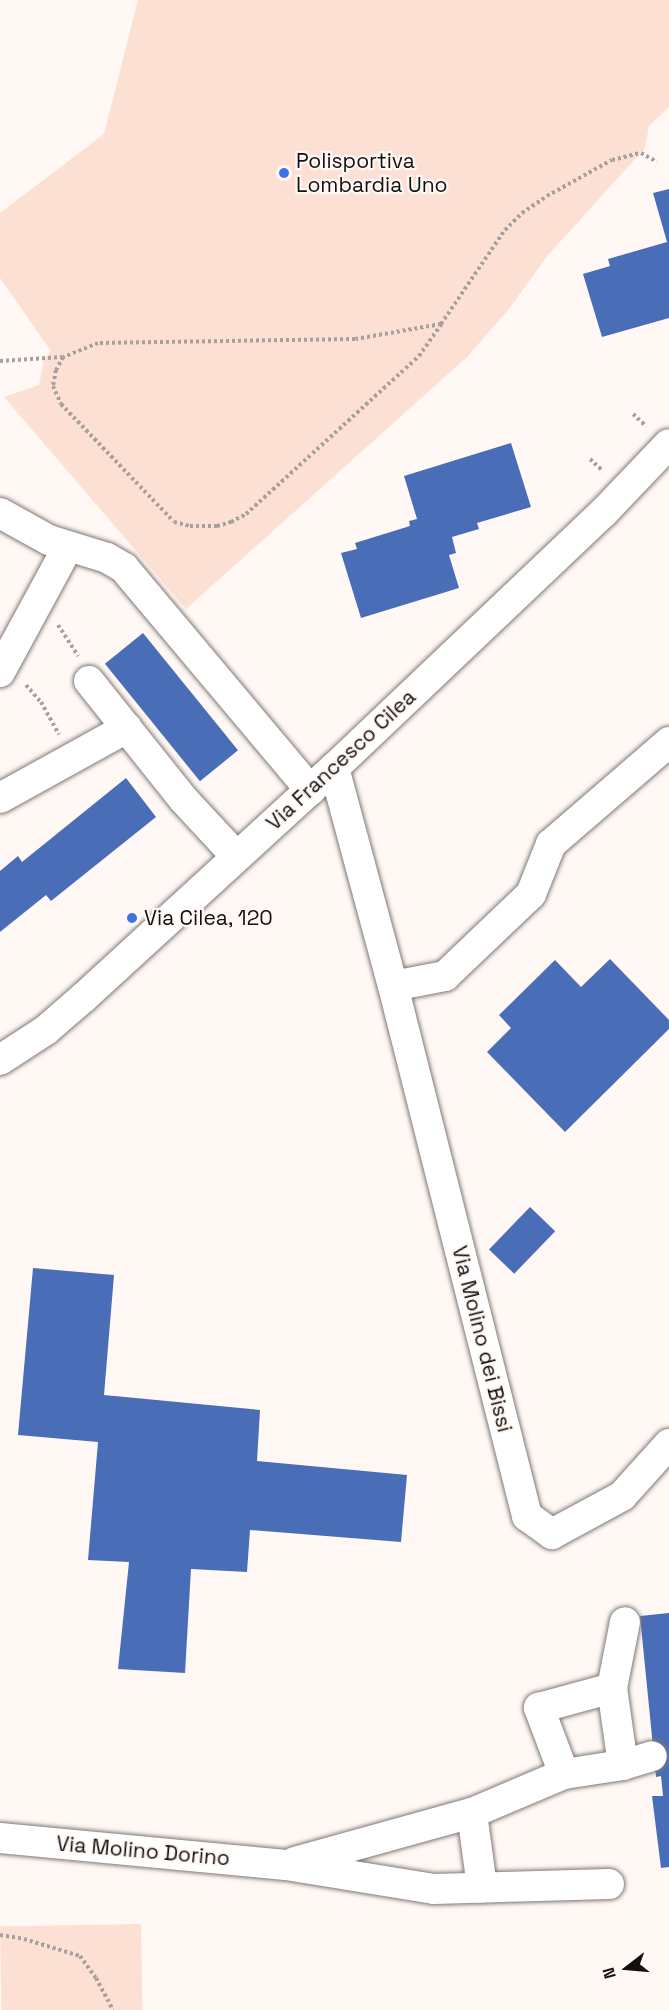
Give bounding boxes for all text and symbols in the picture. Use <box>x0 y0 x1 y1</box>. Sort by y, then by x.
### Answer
place label: Polisportiva Lombardia Uno <box>296 148 448 198</box>
marker: Polisportiva Lombardia Uno <box>277 166 291 180</box>
street label: Via Francesco Cilea <box>261 684 421 836</box>
place label: Via Cilea, 120 <box>144 905 273 931</box>
marker: Via Cilea, 120 <box>125 911 139 925</box>
street label: Via Molino dei Bissi <box>447 1243 517 1435</box>
street label: Via Molino Dorino <box>55 1831 231 1871</box>
north arrow <box>597 1938 657 1998</box>
text: N <box>598 1965 621 1981</box>

